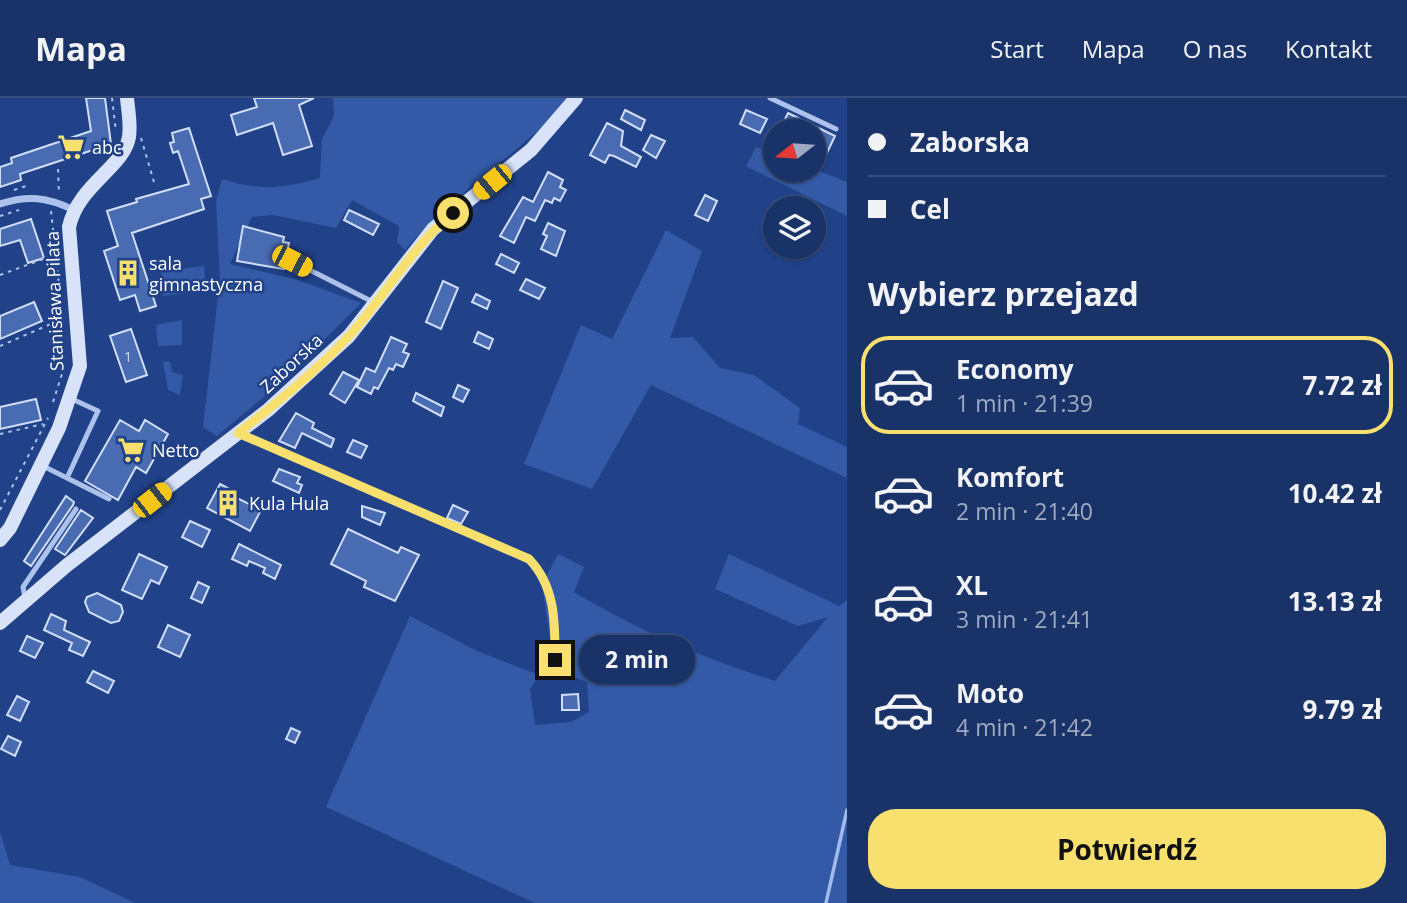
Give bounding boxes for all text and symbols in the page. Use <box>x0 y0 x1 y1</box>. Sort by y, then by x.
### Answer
text: Mapa <box>35 26 127 71</box>
text: Start <box>990 32 1044 65</box>
text: Mapa <box>1082 32 1145 65</box>
text: O nas <box>1183 32 1247 65</box>
text: Kontakt <box>1285 32 1372 65</box>
north arrow <box>763 119 826 182</box>
map controls <box>763 119 826 259</box>
text: Zaborska <box>910 124 1030 160</box>
supermarket icon: abc <box>56 132 86 162</box>
place label: abc <box>92 135 122 159</box>
car <box>470 161 515 203</box>
text: Cel <box>910 191 950 227</box>
button: layers <box>763 196 826 259</box>
route start <box>437 197 469 229</box>
street label: Stanisława Pilata <box>40 231 68 371</box>
car <box>269 242 316 280</box>
place label: sala gimnastyczna <box>149 251 263 296</box>
building icon: sala gimnastyczna <box>113 258 143 288</box>
text: Wybierz przejazd <box>868 272 1139 315</box>
street label: Zaborska <box>254 328 328 398</box>
house number: 1 <box>124 347 132 366</box>
text: Economy <box>956 351 1074 387</box>
icon: car <box>872 354 935 417</box>
text: 7.72 zł <box>1303 367 1382 403</box>
text: 1 min · 21:39 <box>956 387 1093 419</box>
supermarket icon: Netto <box>116 435 146 465</box>
place label: Netto <box>152 438 199 462</box>
text: Komfort <box>956 459 1064 495</box>
icon: car <box>872 462 935 525</box>
text: 10.42 zł <box>1288 475 1382 511</box>
car <box>129 479 176 521</box>
building icon: Kula Hula <box>213 488 243 518</box>
place label: Kula Hula <box>249 491 329 515</box>
text: 2 min · 21:40 <box>956 495 1093 527</box>
text: XL <box>956 567 988 603</box>
icon: car <box>872 570 935 633</box>
text: 13.13 zł <box>1288 583 1382 619</box>
text: 3 min · 21:41 <box>956 603 1093 635</box>
callout: 2 min <box>580 636 695 684</box>
text: 2 min <box>605 643 669 675</box>
route end <box>539 644 571 676</box>
text: Moto <box>956 675 1024 711</box>
icon: car <box>872 678 935 741</box>
text: 9.79 zł <box>1303 691 1382 727</box>
text: 4 min · 21:42 <box>956 711 1093 743</box>
button: Potwierdź <box>868 809 1386 889</box>

